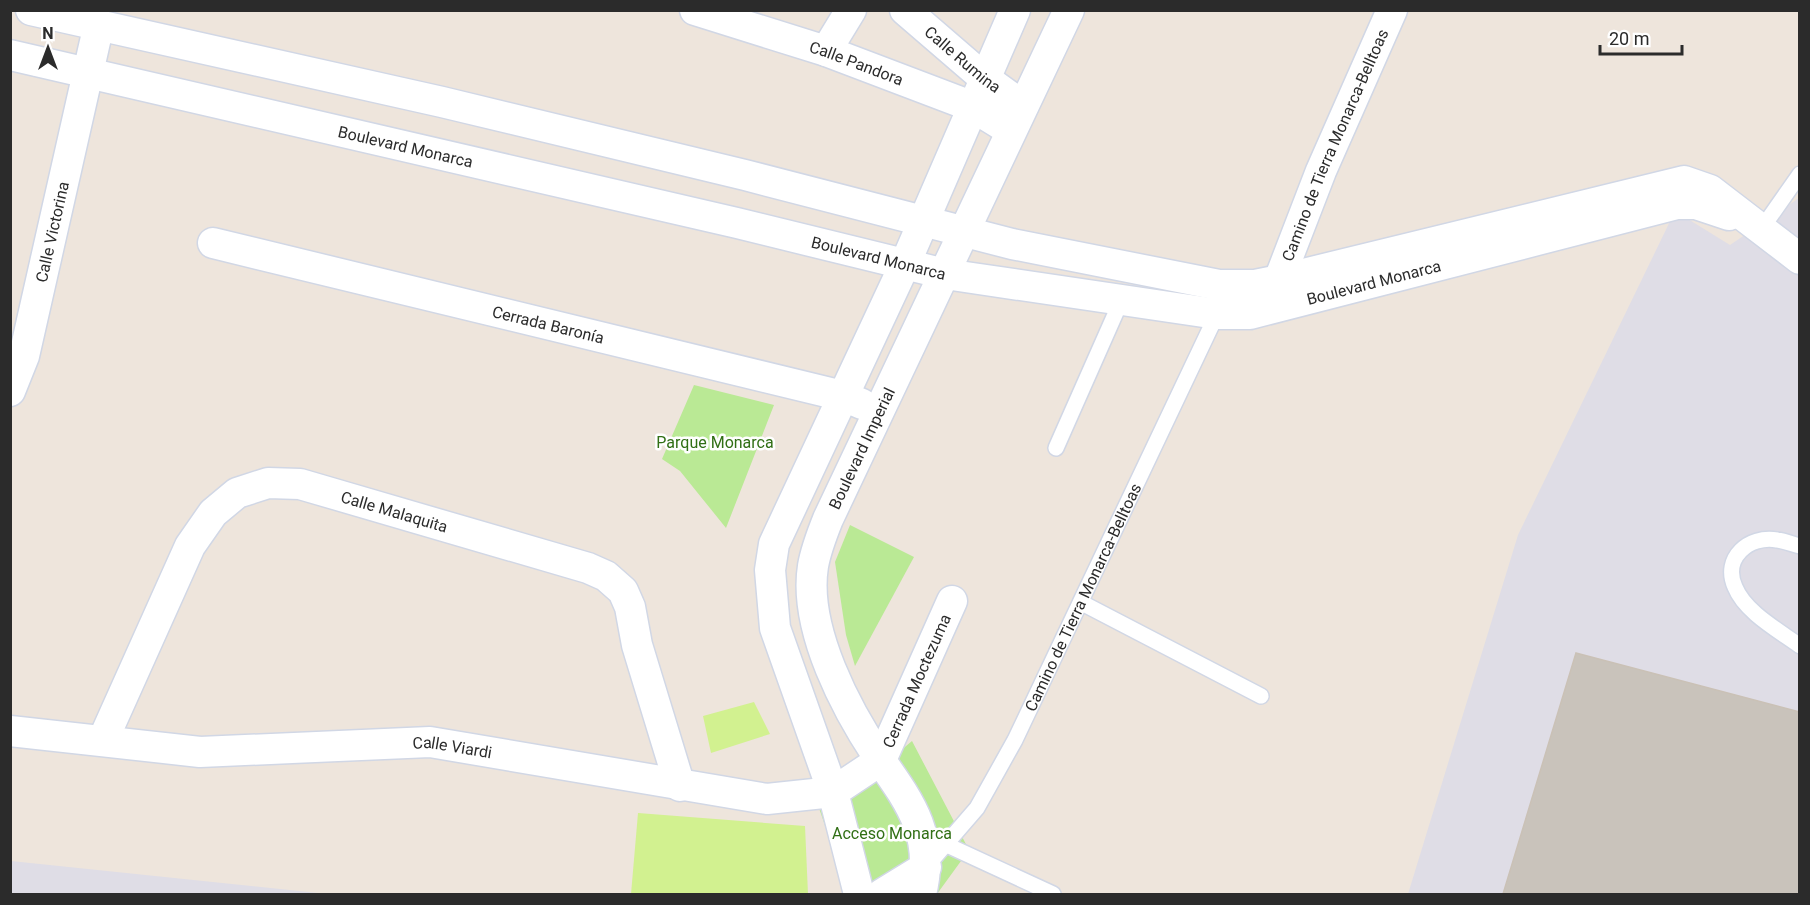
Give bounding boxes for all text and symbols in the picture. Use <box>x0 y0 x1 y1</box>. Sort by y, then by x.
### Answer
north arrow <box>18 18 78 78</box>
scale bar <box>1600 18 1682 56</box>
street label: Calle Rumina <box>921 22 1004 97</box>
text: N <box>42 24 54 43</box>
street label: Camino de Tierra Monarca-Belltoas <box>1278 26 1392 264</box>
text: 20 m <box>1609 28 1649 49</box>
street label: Calle Pandora <box>807 37 906 89</box>
street label: Boulevard Monarca <box>336 122 475 172</box>
street label: Calle Victorina <box>32 180 73 284</box>
street label: Boulevard Monarca <box>809 233 948 284</box>
street label: Boulevard Monarca <box>1305 256 1443 309</box>
street label: Cerrada Baronía <box>490 302 606 348</box>
street label: Boulevard Imperial <box>825 384 899 512</box>
park label: Parque Monarca <box>656 433 774 452</box>
street label: Camino de Tierra Monarca-Belltoas <box>1021 480 1145 714</box>
street label: Calle Malaquita <box>339 487 450 537</box>
street label: Cerrada Moctezuma <box>879 611 955 751</box>
street label: Calle Viardi <box>412 733 493 762</box>
park label: Acceso Monarca <box>832 824 952 843</box>

